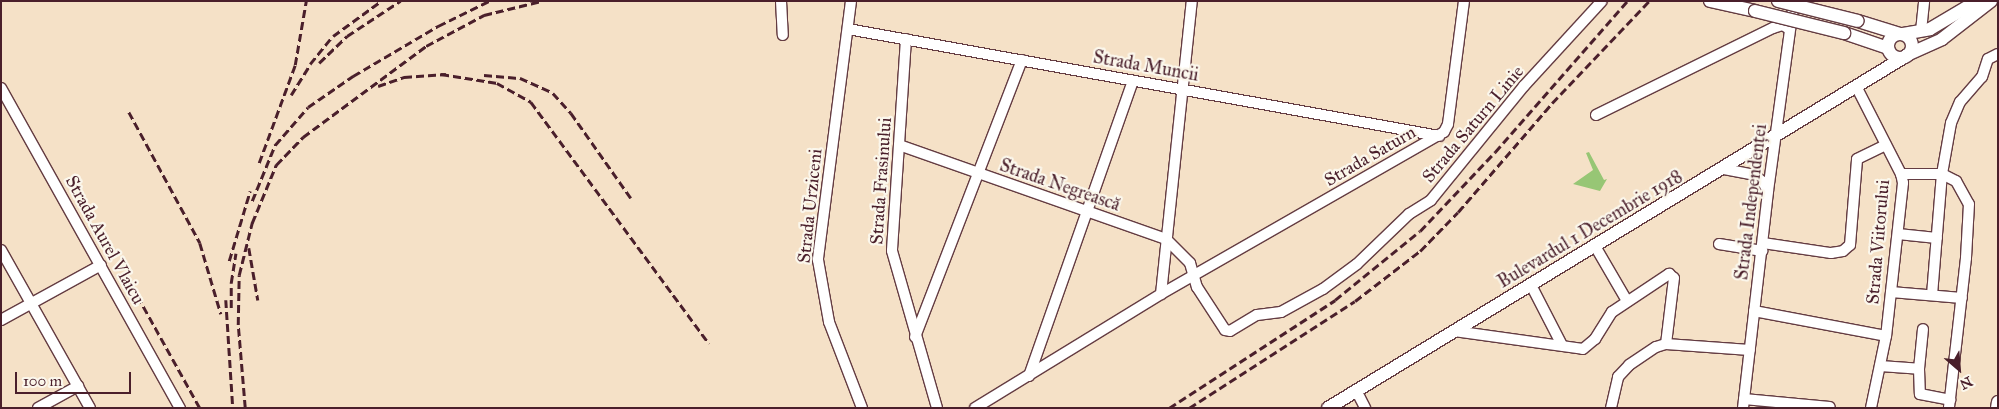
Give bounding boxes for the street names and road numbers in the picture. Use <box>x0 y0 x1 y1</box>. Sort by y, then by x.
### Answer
street label: Strada Muncii <box>1092 46 1200 86</box>
street label: Strada Saturn Linie <box>1418 61 1528 187</box>
street label: Strada Frasinului <box>866 117 896 245</box>
street label: Strada Saturn <box>1320 121 1420 191</box>
street label: Strada Independenței <box>1731 123 1771 281</box>
street label: Strada Urziceni <box>793 148 827 264</box>
street label: Strada Negrească <box>997 154 1123 216</box>
street label: Bulevardul 1 Decembrie 1918 <box>1494 165 1686 293</box>
street label: Strada Aurel Vlaicu <box>61 172 149 308</box>
street label: Strada Viitorului <box>1862 179 1894 305</box>

